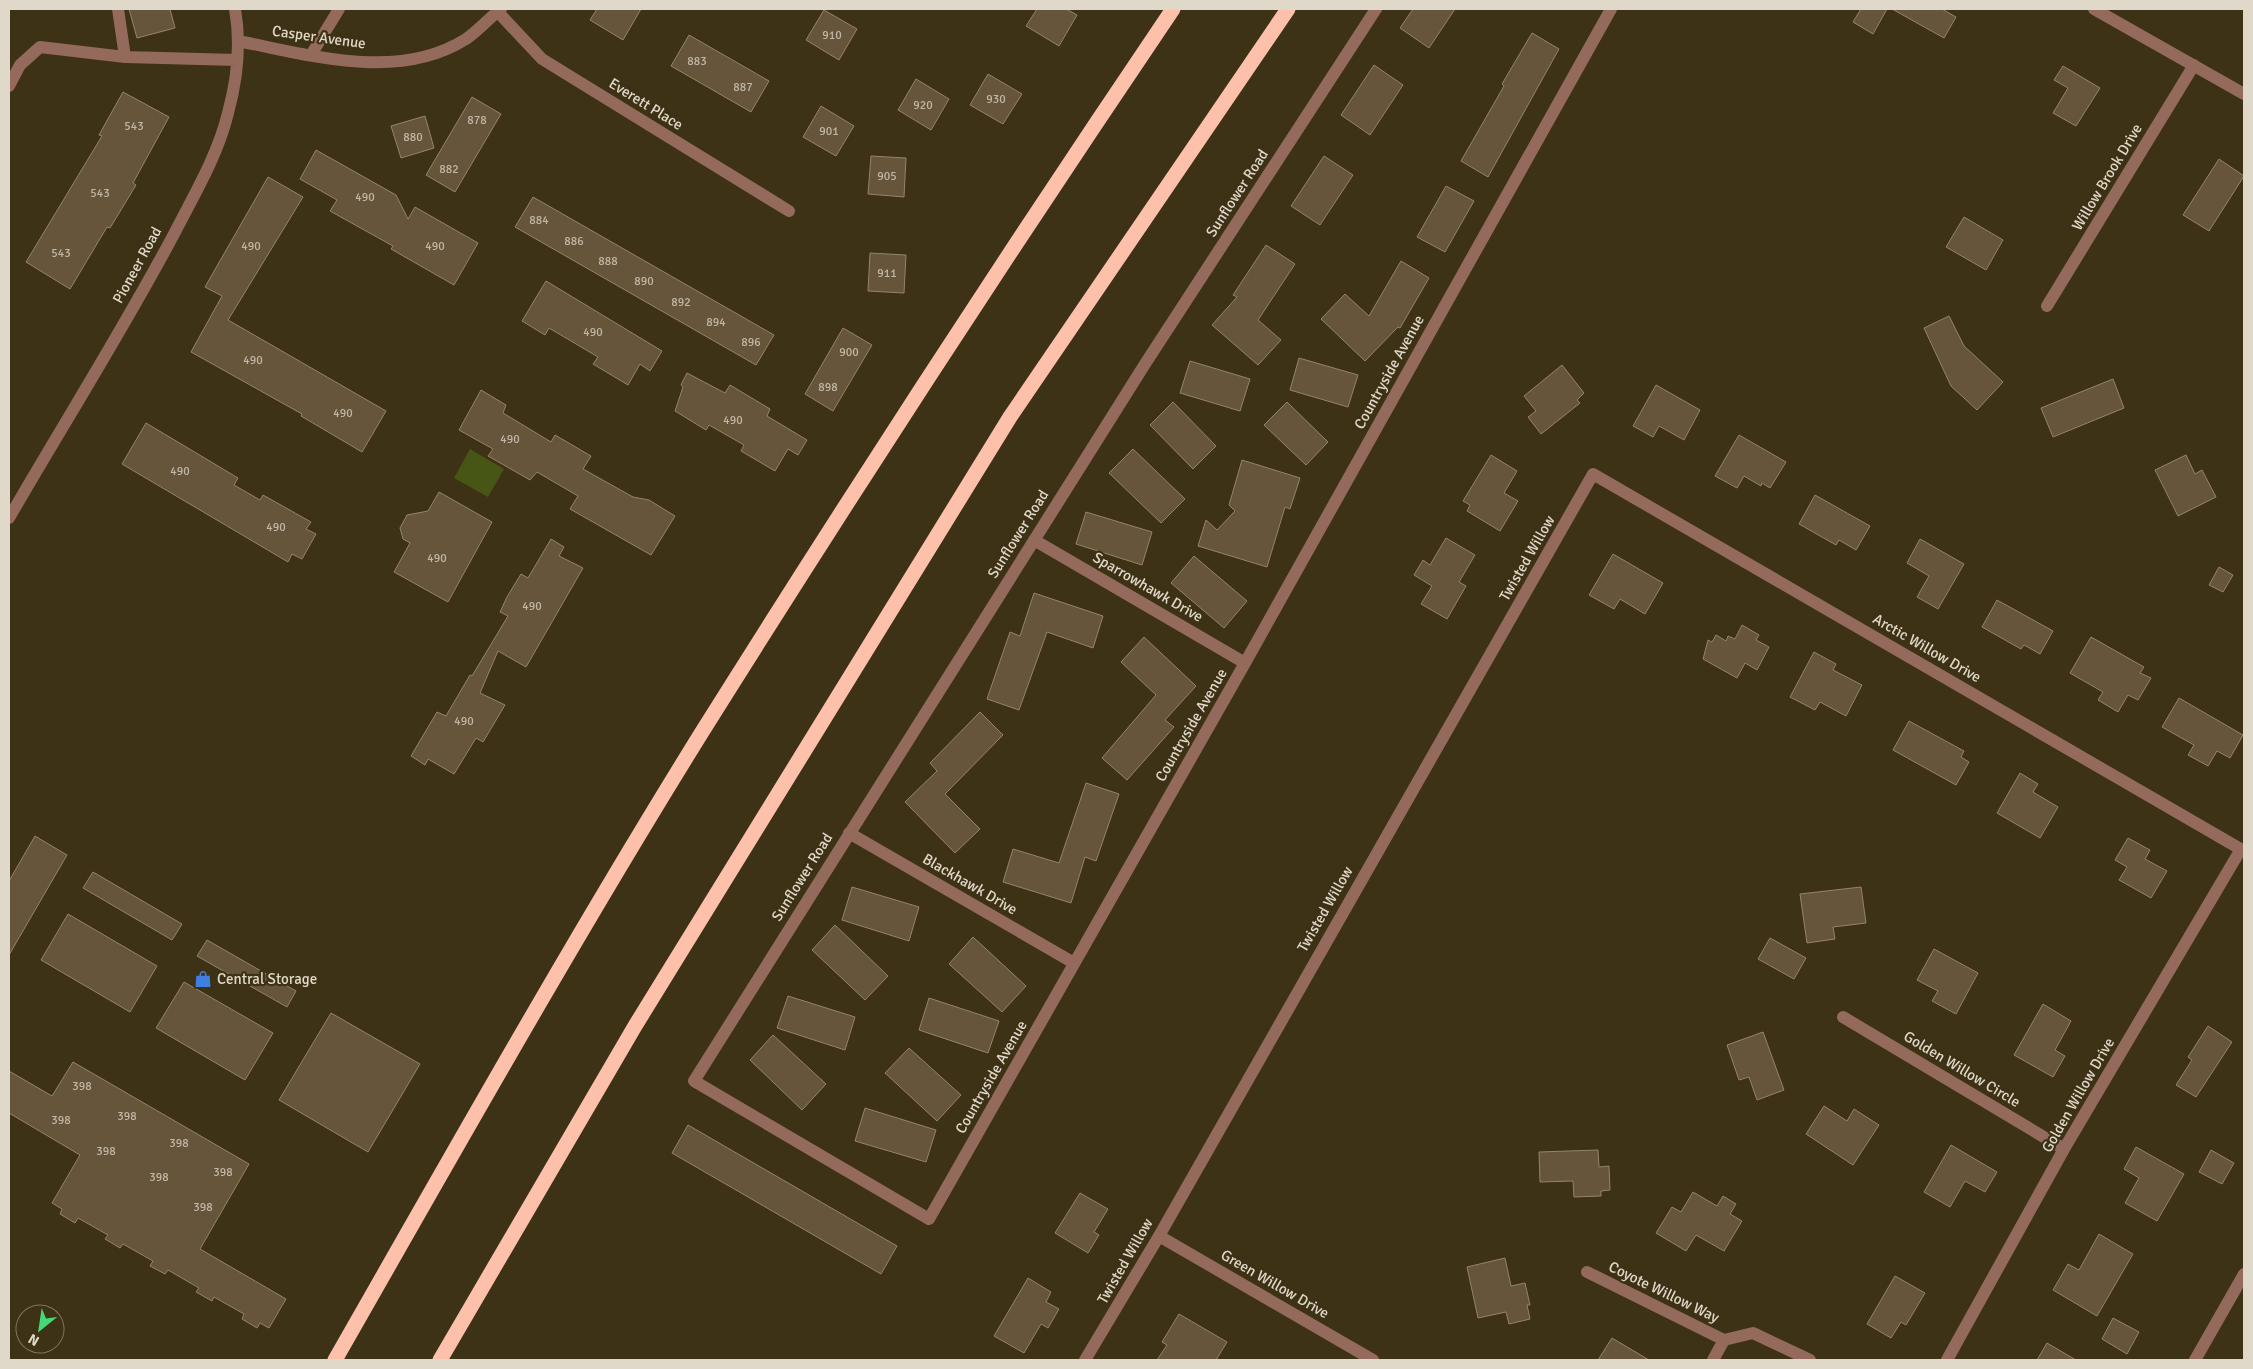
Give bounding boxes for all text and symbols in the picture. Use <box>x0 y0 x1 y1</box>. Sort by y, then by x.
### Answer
street label: Casper Avenue <box>271 22 367 52</box>
house number: 910 <box>822 28 842 43</box>
house number: 883 <box>687 54 707 69</box>
street label: Everett Place <box>606 74 686 134</box>
house number: 887 <box>733 80 753 95</box>
house number: 930 <box>986 92 1006 107</box>
house number: 920 <box>913 98 933 113</box>
house number: 878 <box>467 113 487 128</box>
house number: 543 <box>124 119 144 134</box>
street label: Willow Brook Drive <box>2068 120 2146 234</box>
house number: 901 <box>819 124 839 139</box>
house number: 880 <box>403 130 423 145</box>
street label: Sunflower Road <box>1202 146 1272 240</box>
house number: 882 <box>439 162 459 177</box>
house number: 905 <box>877 169 897 184</box>
house number: 543 <box>90 186 110 201</box>
house number: 490 <box>355 190 375 205</box>
house number: 884 <box>529 213 549 228</box>
street label: Pioneer Road <box>109 224 165 306</box>
house number: 886 <box>564 234 584 249</box>
house number: 490 <box>241 239 261 254</box>
house number: 490 <box>425 239 445 254</box>
house number: 543 <box>51 246 71 261</box>
house number: 888 <box>598 254 618 269</box>
house number: 911 <box>877 266 897 281</box>
house number: 890 <box>634 274 654 289</box>
house number: 892 <box>671 295 691 310</box>
street label: Countryside Avenue <box>1350 312 1428 432</box>
house number: 894 <box>706 315 726 330</box>
house number: 490 <box>583 325 603 340</box>
house number: 896 <box>741 335 761 350</box>
house number: 900 <box>839 345 859 360</box>
house number: 490 <box>243 353 263 368</box>
house number: 898 <box>818 380 838 395</box>
house number: 490 <box>333 406 353 421</box>
house number: 490 <box>723 413 743 428</box>
house number: 490 <box>500 432 520 447</box>
house number: 490 <box>170 464 190 479</box>
street label: Sunflower Road <box>984 487 1052 581</box>
street label: Twisted Willow <box>1495 512 1559 604</box>
house number: 490 <box>266 520 286 535</box>
street label: Sparrowhawk Drive <box>1090 548 1206 626</box>
house number: 490 <box>427 551 447 566</box>
house number: 490 <box>522 599 542 614</box>
street label: Arctic Willow Drive <box>1870 610 1984 686</box>
street label: Countryside Avenue <box>1151 665 1231 785</box>
house number: 490 <box>454 714 474 729</box>
street label: Sunflower Road <box>768 830 836 924</box>
street label: Blackhawk Drive <box>919 850 1021 918</box>
street label: Twisted Willow <box>1293 863 1357 955</box>
shop icon: Central Storage <box>193 969 213 989</box>
place label: Central Storage <box>217 970 317 988</box>
street label: Countryside Avenue <box>951 1017 1031 1137</box>
street label: Golden Willow Circle <box>1900 1027 2024 1111</box>
street label: Golden Willow Drive <box>2038 1034 2118 1156</box>
house number: 398 <box>72 1079 92 1094</box>
house number: 398 <box>117 1109 137 1124</box>
house number: 398 <box>51 1113 71 1128</box>
house number: 398 <box>169 1136 189 1151</box>
house number: 398 <box>96 1144 116 1159</box>
house number: 398 <box>213 1165 233 1180</box>
house number: 398 <box>149 1170 169 1185</box>
house number: 398 <box>193 1200 213 1215</box>
street label: Twisted Willow <box>1093 1215 1157 1307</box>
street label: Green Willow Drive <box>1218 1246 1332 1322</box>
street label: Coyote Willow Way <box>1606 1257 1722 1327</box>
north arrow <box>15 1304 65 1354</box>
text: N <box>25 1330 42 1350</box>

